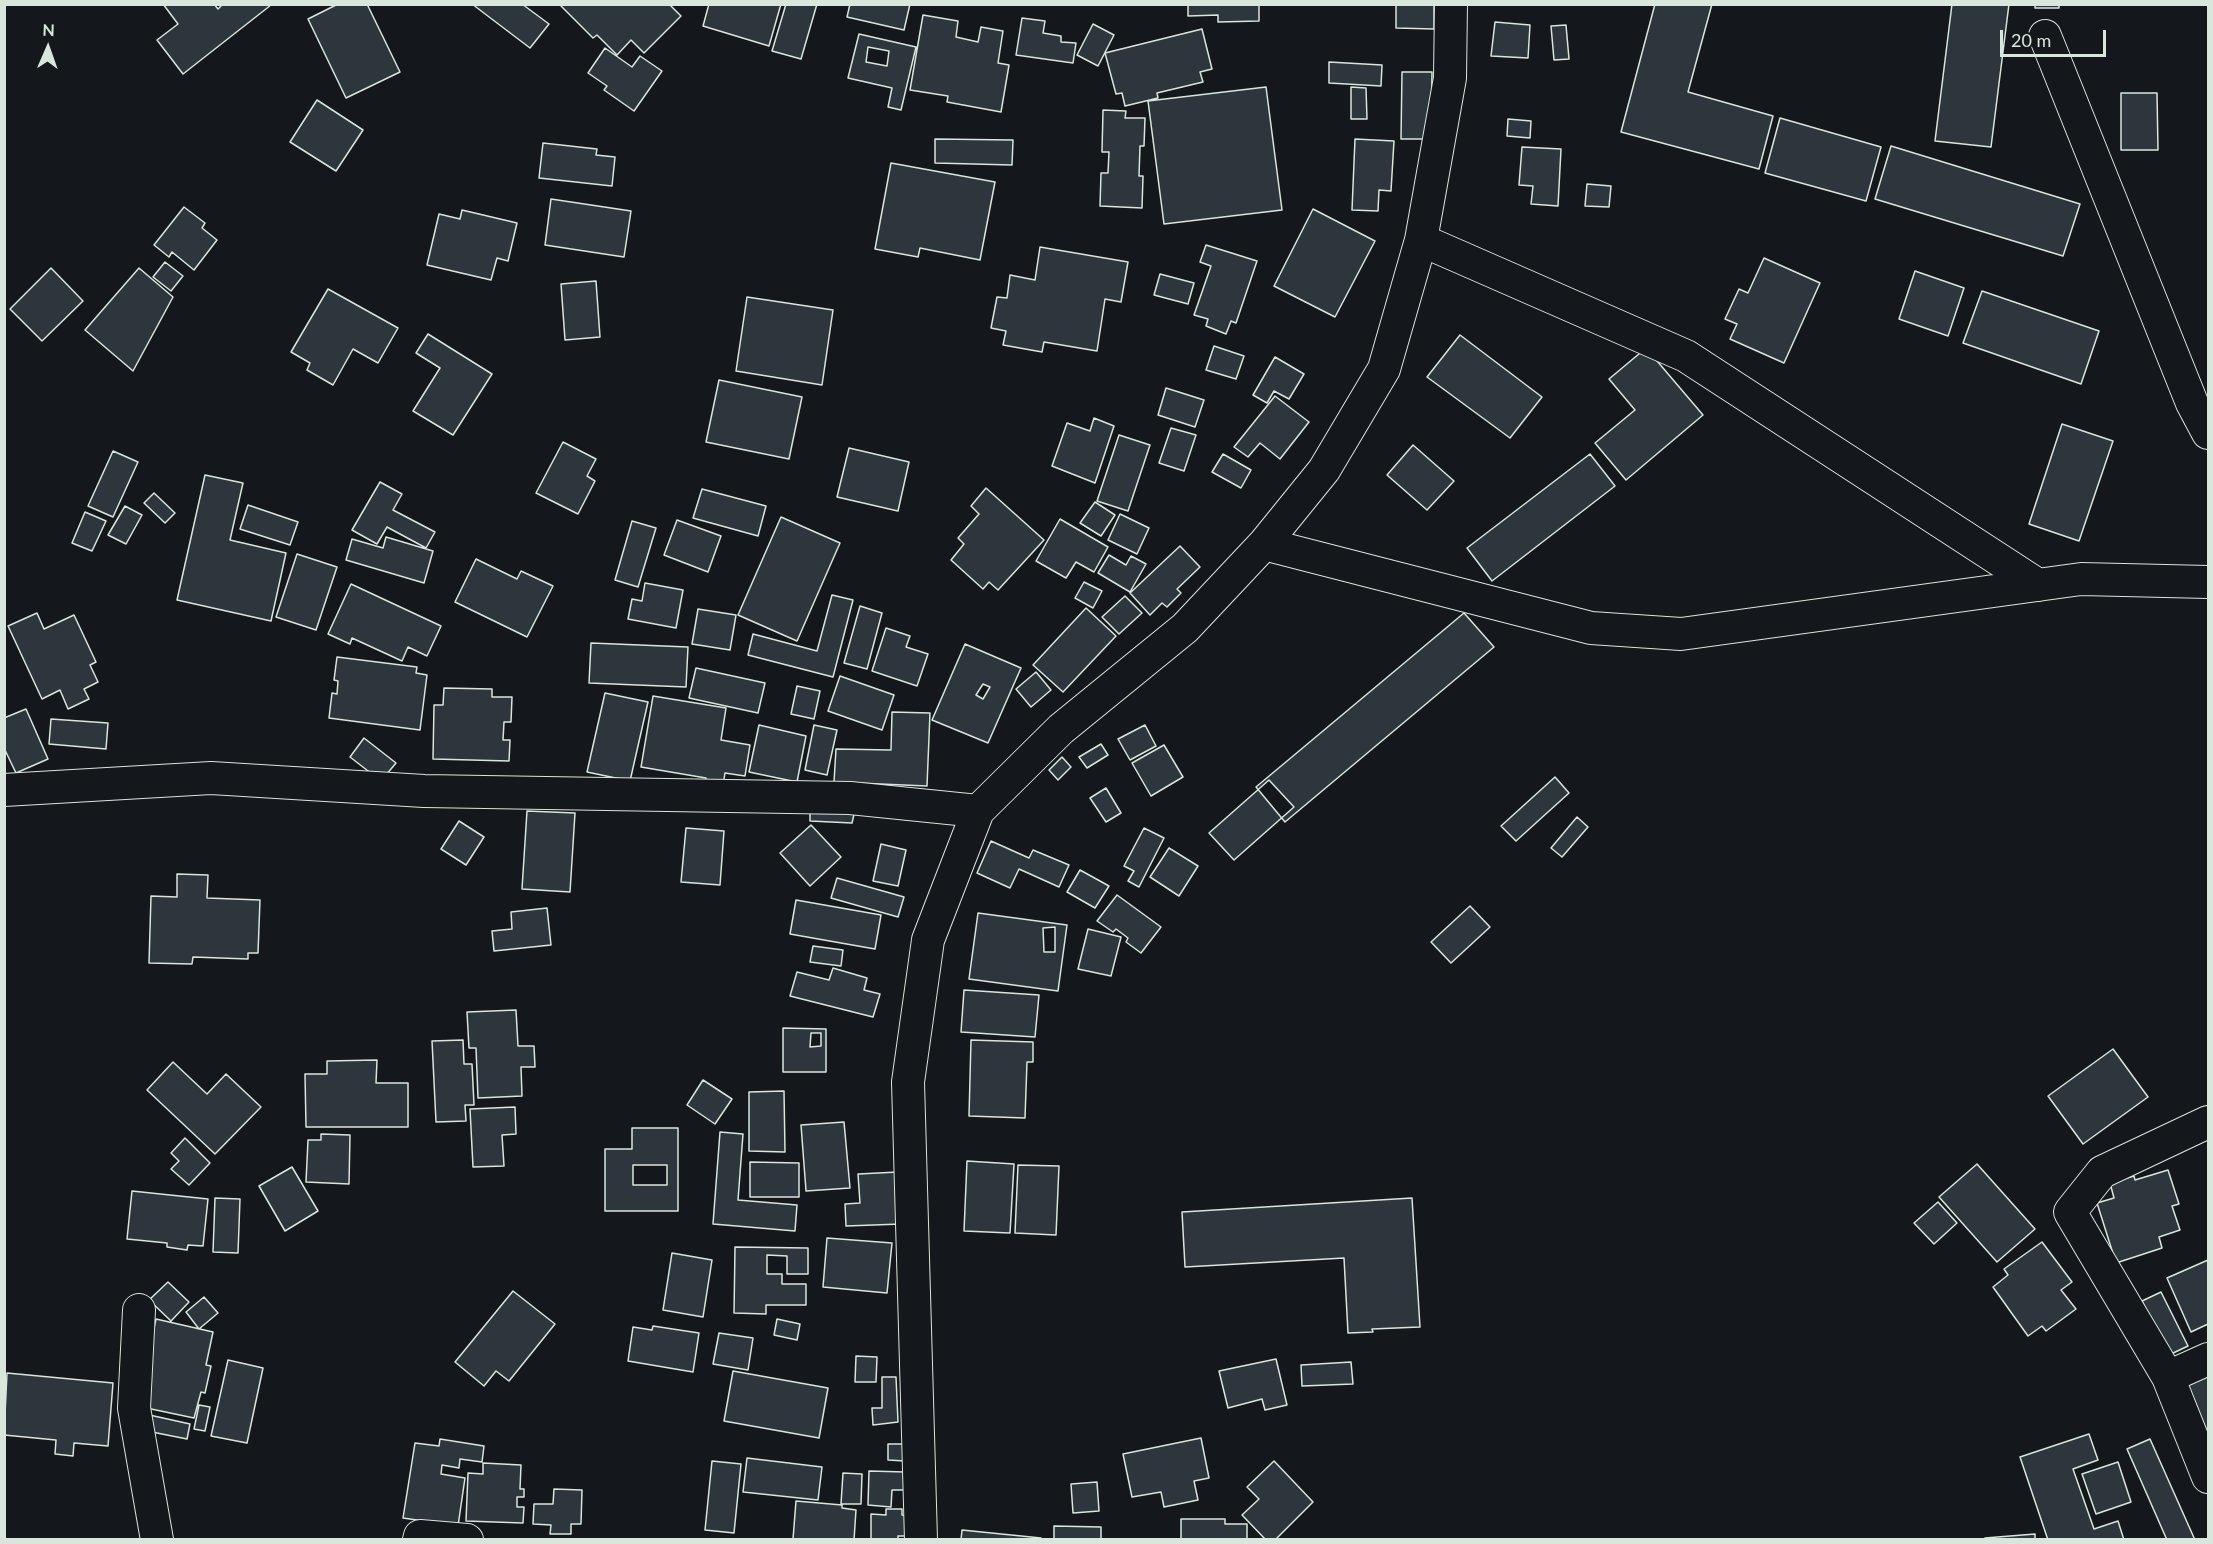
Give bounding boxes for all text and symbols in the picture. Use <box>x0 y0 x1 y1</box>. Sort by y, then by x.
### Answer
north arrow <box>18 18 78 78</box>
scale bar <box>2003 18 2110 56</box>
text: N <box>42 20 55 39</box>
text: 20 m <box>2011 29 2051 51</box>

